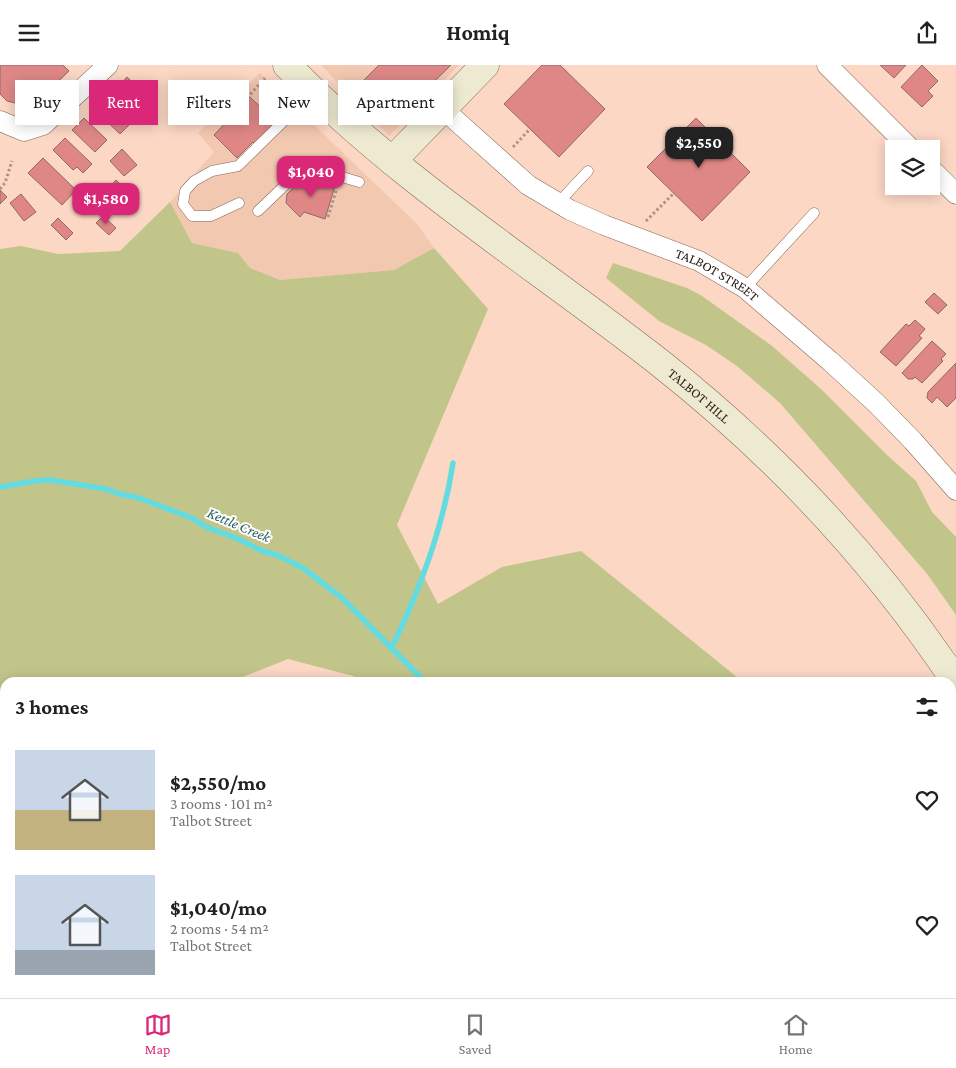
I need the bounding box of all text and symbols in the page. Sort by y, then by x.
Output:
icon: menu [15,19,43,47]
icon: share [913,19,941,47]
text: Homiq [446,20,510,45]
chip: Buy [15,80,79,125]
chip: Rent [89,80,158,125]
chip: Filters [168,80,249,125]
chip: New [259,80,328,125]
chip: Apartment [338,80,453,125]
pin: $2,550 [658,127,740,169]
text: $2,550 [676,134,722,151]
map controls [885,140,940,195]
button: layers [885,140,940,195]
pin: $1,040 [270,155,352,198]
text: $1,040 [288,163,334,180]
pin: $1,580 [65,183,147,225]
text: $1,580 [83,190,129,207]
street label: TALBOT STREET [673,245,763,305]
street label: TALBOT HILL [665,365,734,427]
water label: Kettle Creek [205,505,274,546]
icon: filters [913,693,941,721]
text: 3 homes [15,695,88,719]
icon: home [55,770,115,830]
text: $2,550/mo [170,771,266,795]
icon: heart [913,786,941,814]
text: 3 rooms · 101 m² [170,795,273,812]
text: Talbot Street [170,812,252,829]
icon: home [55,895,115,955]
text: $1,040/mo [170,896,267,920]
icon: heart [913,911,941,939]
text: 2 rooms · 54 m² [170,920,269,937]
text: Talbot Street [170,937,252,954]
tab: Map [144,1011,172,1057]
tab: Saved [459,1011,492,1057]
tab: Home [779,1011,812,1057]

